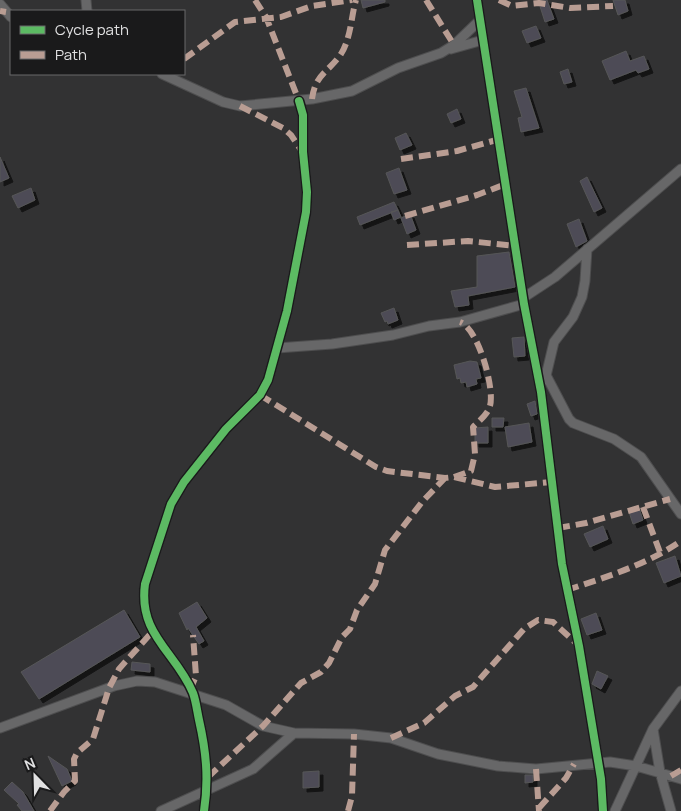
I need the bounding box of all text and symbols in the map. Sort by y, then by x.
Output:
legend [10,10,185,75]
text: Cycle path [55,19,129,40]
text: Path [55,44,87,65]
north arrow [10,751,60,801]
text: N [21,753,38,774]

